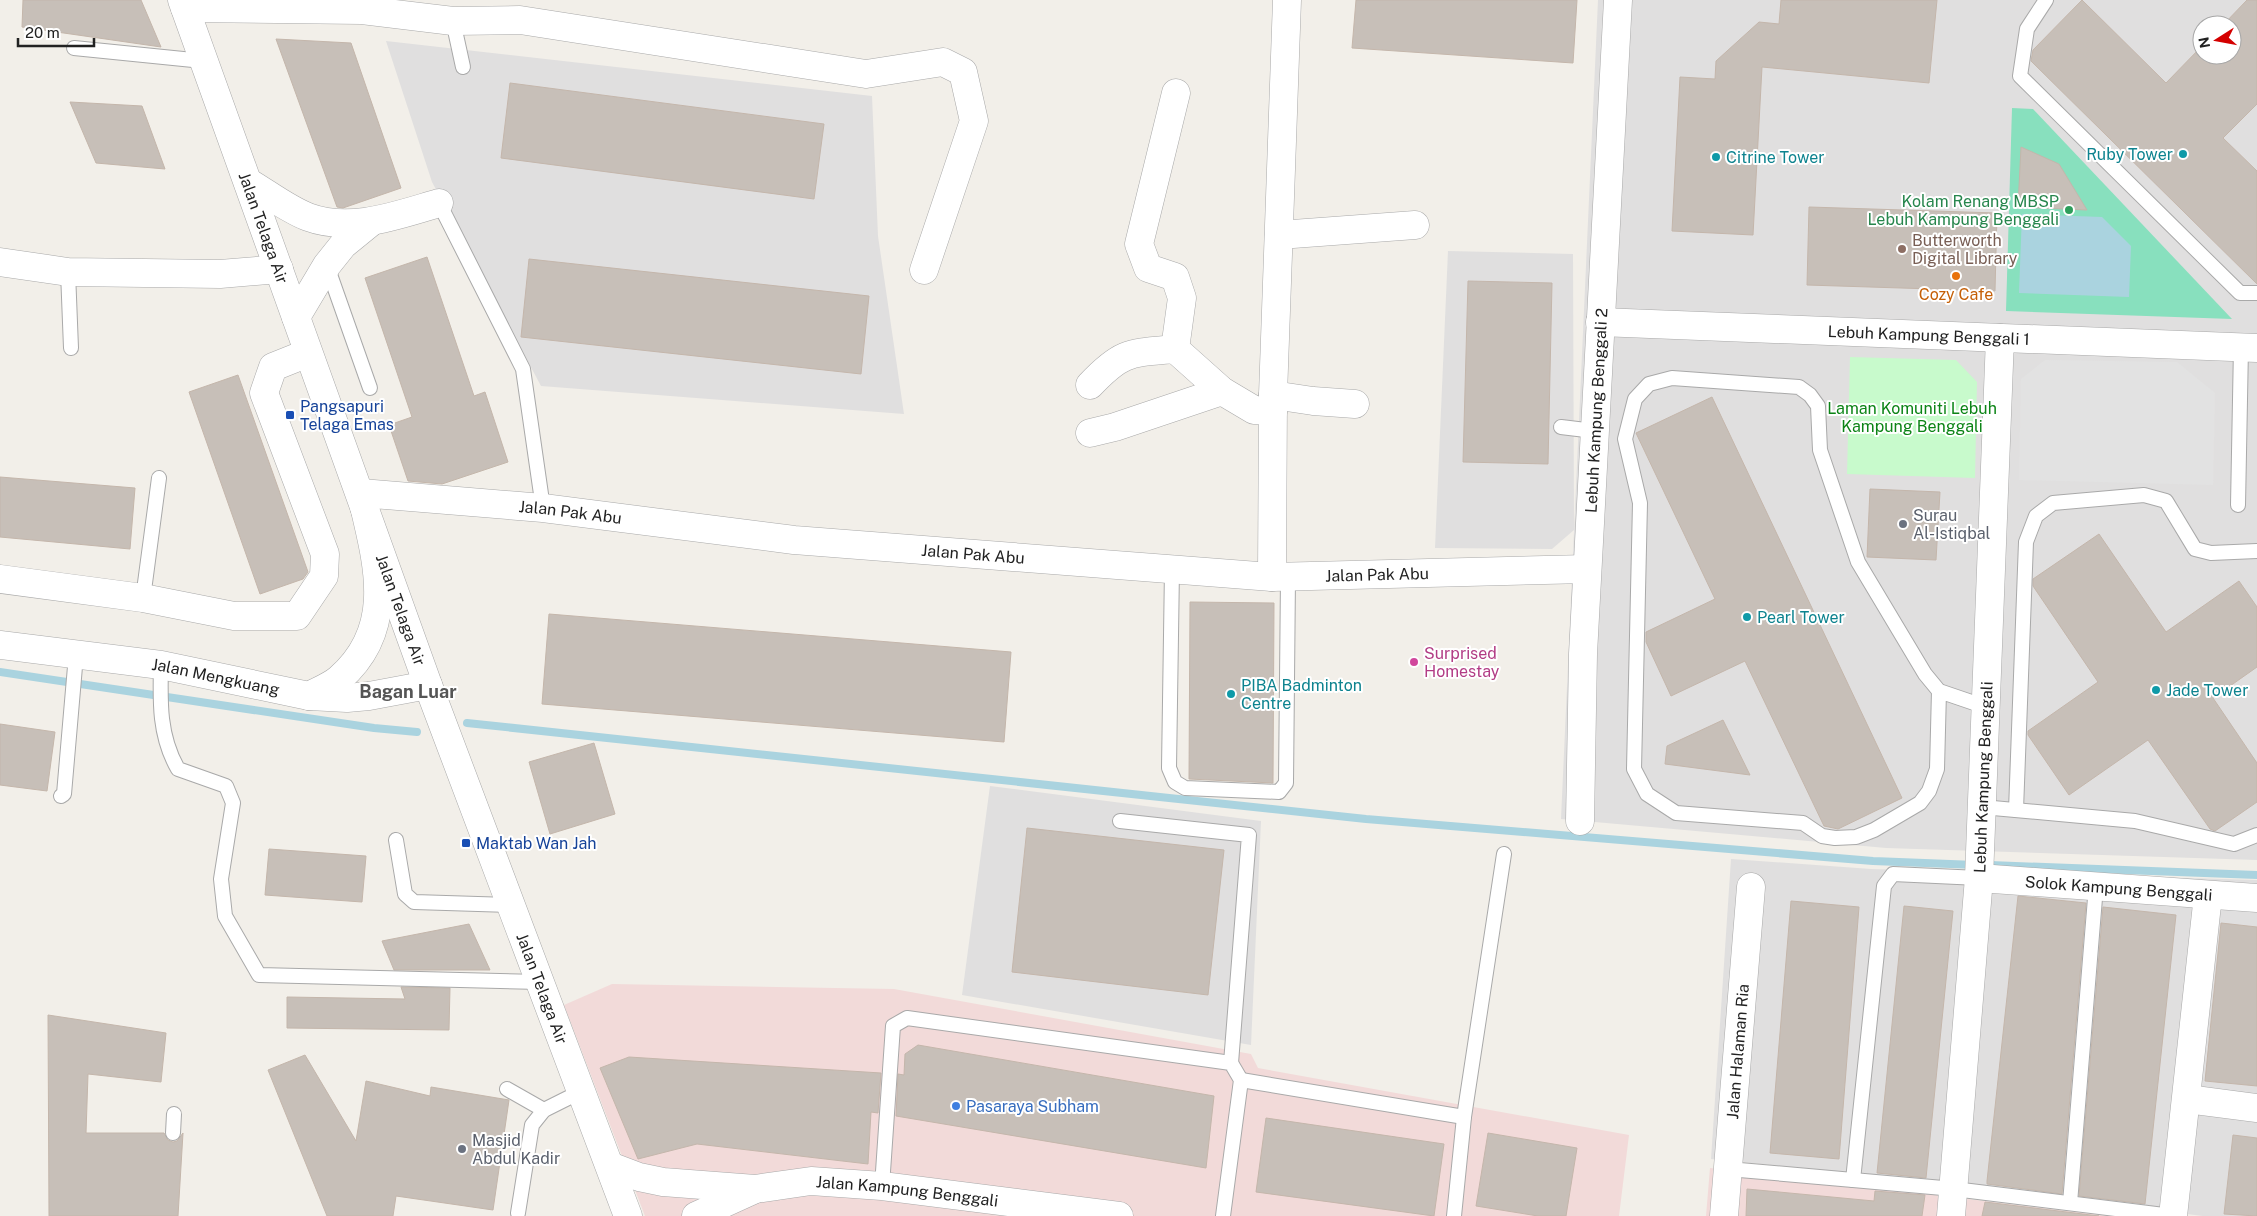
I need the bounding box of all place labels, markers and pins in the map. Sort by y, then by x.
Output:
place label: Ruby Tower [2086,145,2173,164]
place label: Citrine Tower [1726,148,1825,167]
marker: Ruby Tower [2177,148,2189,160]
marker: Citrine Tower [1710,151,1722,163]
place label: Kolam Renang MBSP Lebuh Kampung Benggali [1867,192,2059,229]
marker: Kolam Renang MBSP Lebuh Kampung Benggali [2063,204,2075,216]
place label: Butterworth Digital Library [1912,231,2018,268]
marker: Butterworth Digital Library [1896,243,1908,255]
marker: Cozy Cafe [1950,270,1962,282]
place label: Cozy Cafe [1919,285,1993,304]
place label: Pangsapuri Telaga Emas [300,397,394,434]
marker: Pangsapuri Telaga Emas [284,409,296,421]
place label: Surau Al-Istiqbal [1913,506,1991,543]
marker: Surau Al-Istiqbal [1897,518,1909,530]
place label: Pearl Tower [1757,608,1845,627]
marker: Pearl Tower [1741,611,1753,623]
place label: Surprised Homestay [1424,644,1500,681]
marker: Surprised Homestay [1408,656,1420,668]
place label: PIBA Badminton Centre [1241,676,1362,713]
place label: Jade Tower [2166,681,2248,700]
marker: Jade Tower [2150,684,2162,696]
marker: PIBA Badminton Centre [1225,688,1237,700]
place label: Maktab Wan Jah [476,834,597,853]
marker: Maktab Wan Jah [460,837,472,849]
place label: Pasaraya Subham [966,1097,1099,1116]
marker: Pasaraya Subham [950,1100,962,1112]
place label: Masjid Abdul Kadir [472,1131,560,1168]
marker: Masjid Abdul Kadir [456,1143,468,1155]

